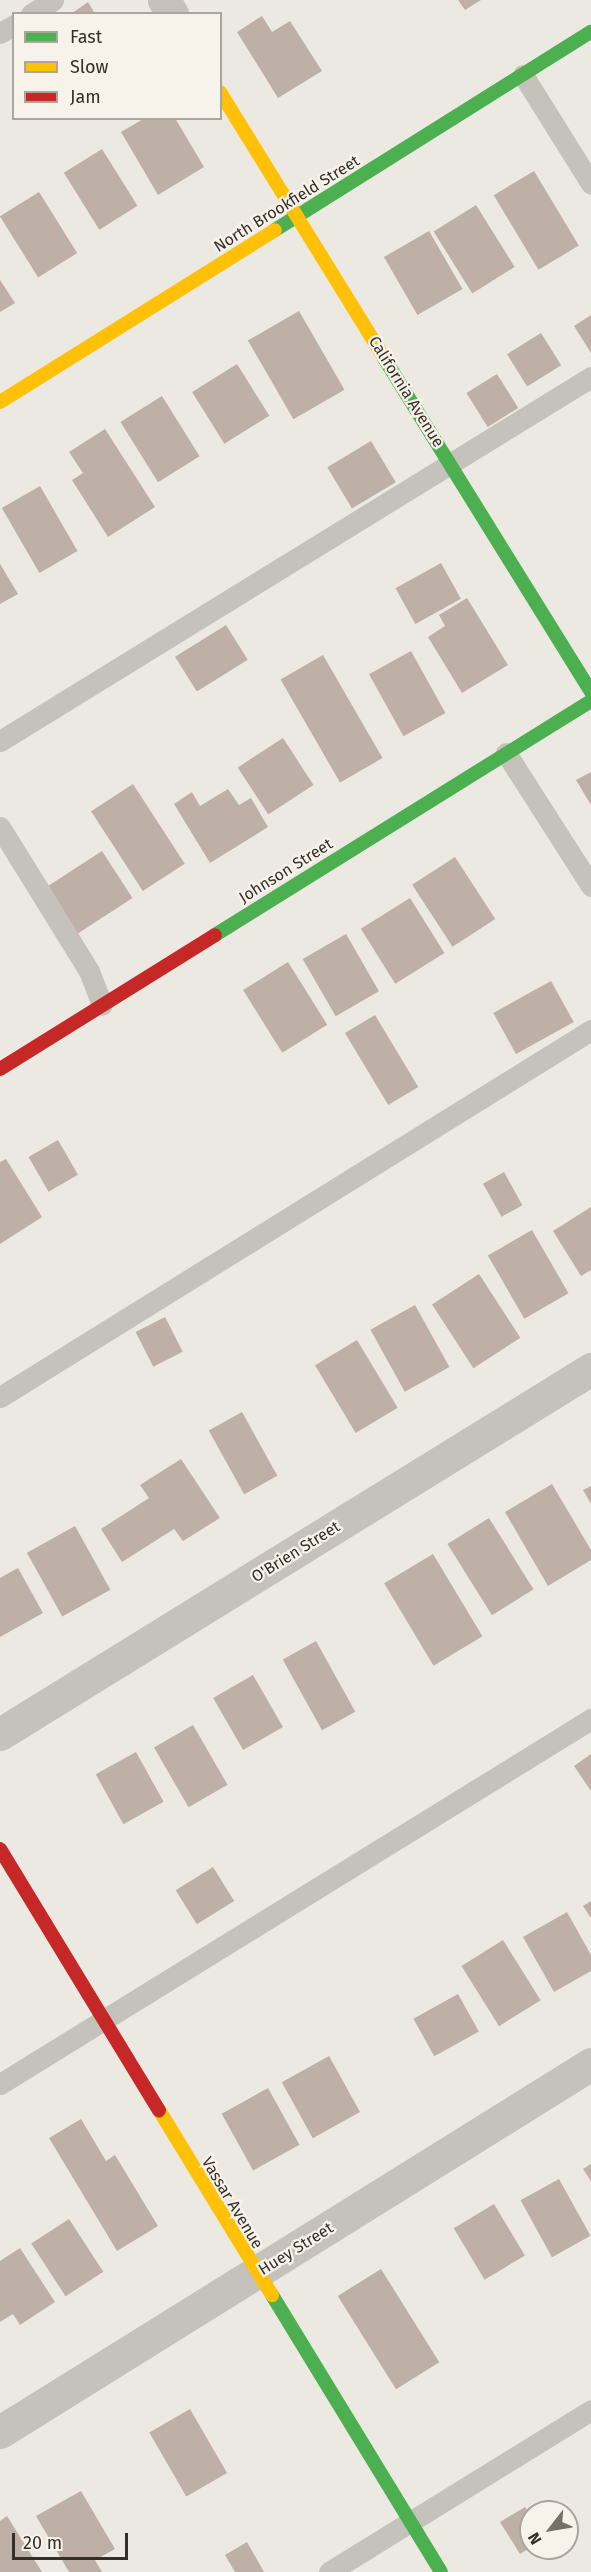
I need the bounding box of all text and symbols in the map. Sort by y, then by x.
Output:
legend [12,12,222,120]
text: Fast [70,26,102,48]
text: Slow [70,56,108,78]
text: Jam [70,86,101,108]
street label: North Brookfield Street [211,151,363,257]
street label: California Avenue [364,333,448,451]
street label: Johnson Street [236,835,336,907]
street label: O'Brien Street [248,1517,344,1587]
street label: Vassar Avenue [197,2154,267,2252]
street label: Huey Street [255,2219,337,2279]
north arrow [519,2500,579,2560]
scale bar [15,2521,130,2559]
text: N [524,2529,546,2548]
text: 20 m [23,2532,62,2554]

